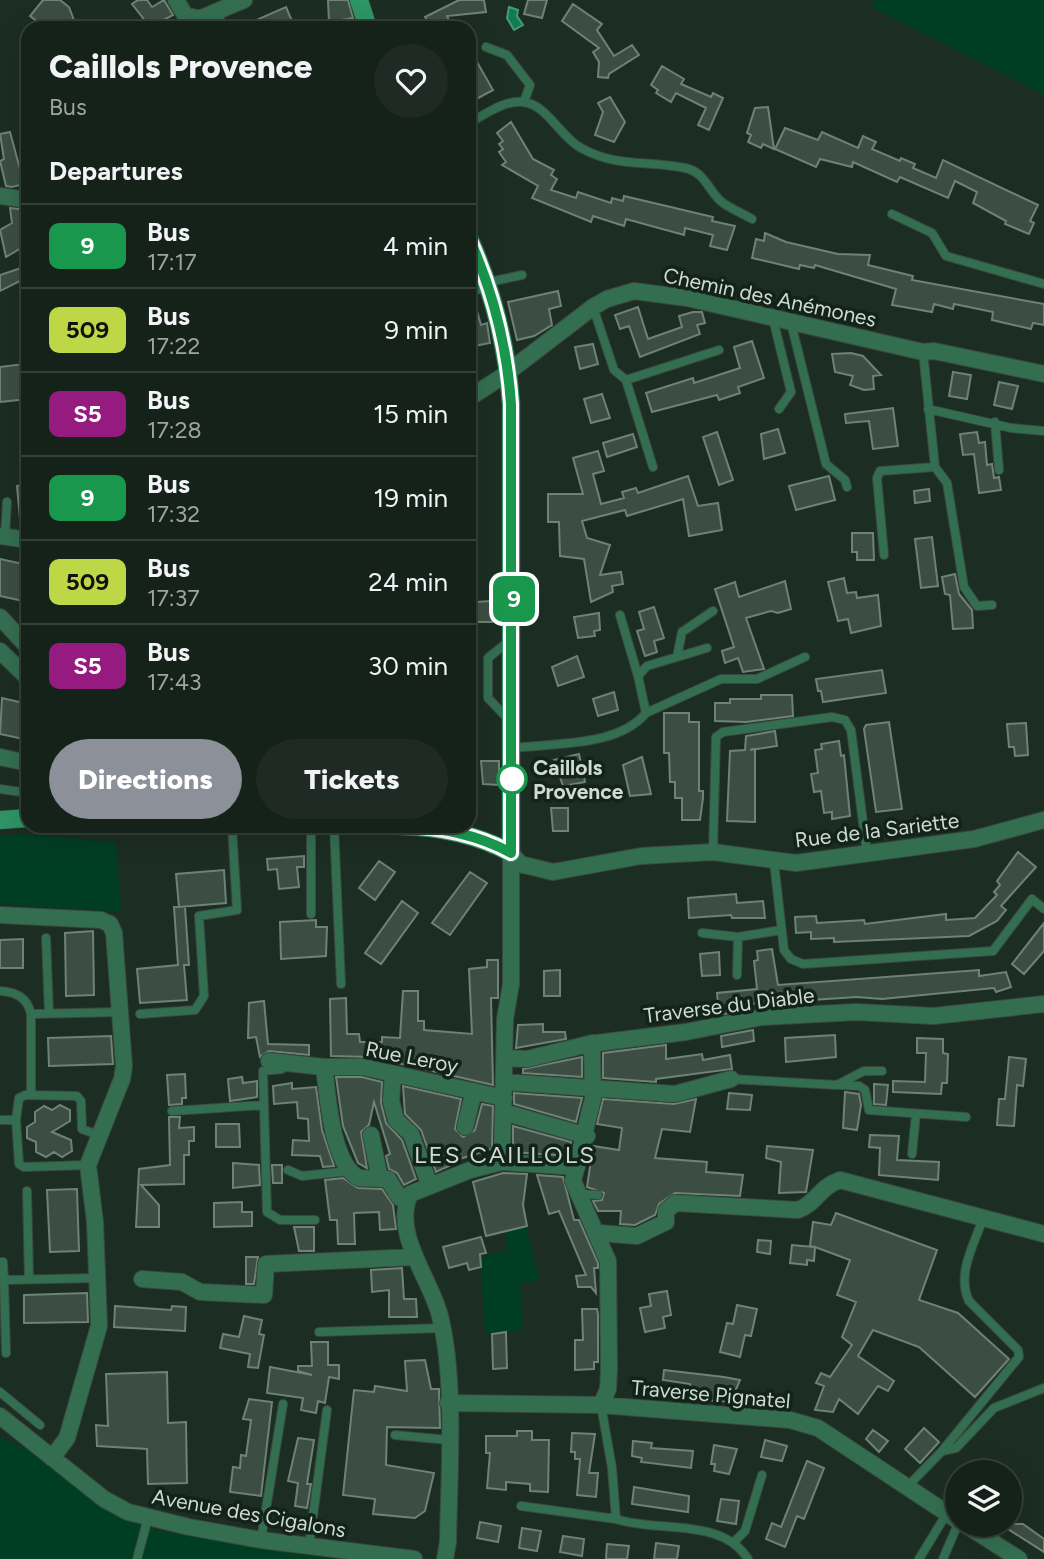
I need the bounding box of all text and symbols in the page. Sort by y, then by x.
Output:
button: heart [374,44,448,118]
text: Caillols Provence [49,47,312,86]
text: Bus [49,93,87,121]
text: Departures [49,155,183,187]
text: Bus [147,216,190,248]
text: 4 min [383,230,448,262]
text: 9 [81,231,94,260]
text: 17:17 [147,248,197,276]
street label: Chemin des Anémones [661,262,879,332]
text: Bus [147,300,190,332]
text: 9 min [384,314,448,346]
text: 509 [66,315,109,344]
text: 17:22 [147,332,200,360]
text: Bus [147,384,190,416]
text: 15 min [373,398,448,430]
text: S5 [73,399,102,428]
text: 17:28 [147,416,202,444]
text: Bus [147,468,190,500]
text: 19 min [373,482,448,514]
text: 9 [81,483,94,512]
text: 17:32 [147,500,200,528]
text: Bus [147,552,190,584]
text: 24 min [368,566,448,598]
text: 509 [66,567,109,596]
line badge: 9 [491,576,537,622]
text: 17:37 [147,584,200,612]
text: 9 [507,584,521,613]
text: Bus [147,636,190,668]
text: 30 min [368,650,448,682]
text: S5 [73,651,102,680]
text: 17:43 [147,668,201,696]
button: Directions [49,739,242,819]
button: Tickets [256,739,448,819]
place label: Caillols Provence [533,755,624,804]
marker: Caillols Provence [497,764,527,794]
street label: Rue de la Sariette [793,808,961,852]
street label: Traverse du Diable [642,982,816,1028]
street label: Rue Leroy [364,1036,460,1078]
district label: LES CAILLOLS [414,1140,596,1169]
street label: Traverse Pignatel [630,1375,792,1413]
map controls [945,1460,1022,1537]
button: layers [945,1460,1022,1537]
street label: Avenue des Cigalons [150,1484,348,1542]

